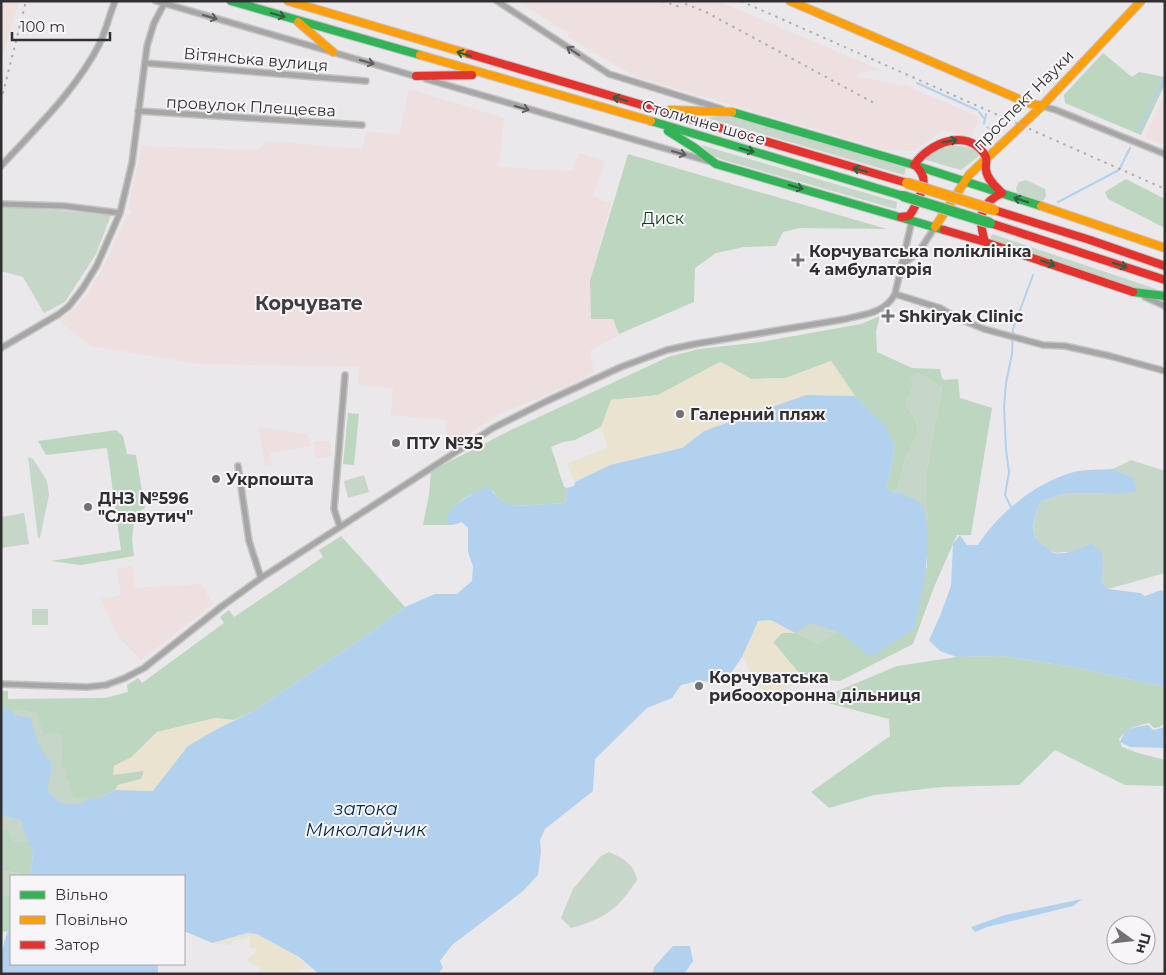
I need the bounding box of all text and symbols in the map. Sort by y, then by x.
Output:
scale bar [12,10,110,42]
one-way arrow [270,10,286,20]
one-way arrow [202,13,218,23]
text: 100 m [20,17,65,36]
street label: Вітянська вулиця [183,44,329,75]
one-way arrow [566,46,580,56]
street label: проспект Науки [969,46,1078,155]
one-way arrow [457,48,473,58]
one-way arrow [358,58,374,67]
street label: провулок Плещеєва [166,93,336,120]
one-way arrow [613,94,629,104]
street label: Столичне шосе [640,96,768,149]
one-way arrow [514,103,530,113]
one-way arrow [942,136,958,146]
one-way arrow [738,146,754,156]
one-way arrow [670,148,686,158]
one-way arrow [853,164,869,174]
one-way arrow [788,182,804,192]
one-way arrow [1014,194,1030,204]
park label: Диск [642,209,685,228]
place label: Корчуватська поліклініка 4 амбулаторія [809,242,1032,279]
marker: Корчуватська поліклініка 4 амбулаторія [791,253,805,267]
one-way arrow [1040,259,1056,269]
one-way arrow [1111,260,1127,270]
district label: Корчувате [255,292,363,315]
place label: Shkiryak Clinic [899,307,1024,326]
marker: Shkiryak Clinic [881,309,895,323]
place label: Галерний пляж [690,405,826,424]
marker: Галерний пляж [674,408,686,420]
place label: ПТУ №35 [406,434,484,453]
marker: ПТУ №35 [390,437,402,449]
place label: Укрпошта [226,470,314,489]
marker: Укрпошта [210,473,222,485]
place label: ДНЗ №596 "Славутич" [98,489,193,526]
marker: ДНЗ №596 "Славутич" [82,501,94,513]
place label: Корчуватська рибоохоронна дільниця [709,668,921,705]
marker: Корчуватська рибоохоронна дільниця [693,680,705,692]
water label: затока Миколайчик [305,798,427,841]
legend [10,875,185,965]
text: Вільно [55,885,108,904]
text: Повільно [55,910,128,929]
north arrow [1106,915,1156,965]
text: Пн [1132,931,1155,956]
text: Затор [55,935,100,954]

